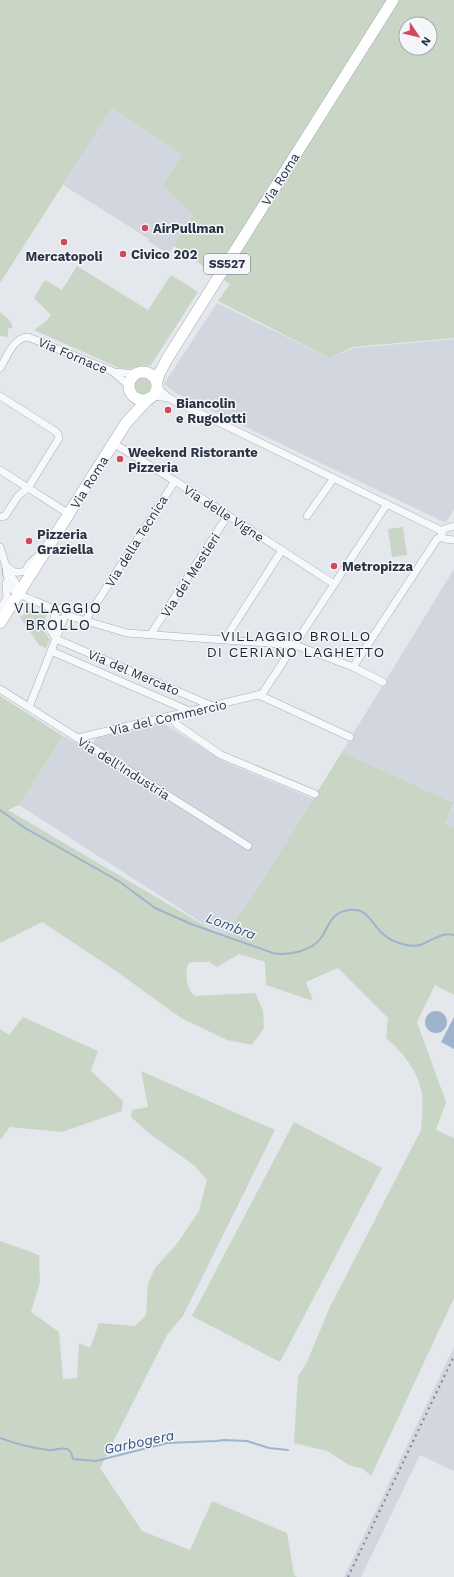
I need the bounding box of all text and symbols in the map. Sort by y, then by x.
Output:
north arrow [398,16,438,56]
text: N [418,34,433,49]
street label: Via Roma [258,150,303,208]
place label: AirPullman [153,221,224,236]
marker: AirPullman [140,223,150,233]
marker: Mercatopoli [59,237,69,247]
place label: Civico 202 [131,247,198,262]
place label: Mercatopoli [26,249,103,264]
marker: Civico 202 [118,249,128,259]
road number: SS527 [204,254,250,274]
street label: Via Fornace [36,334,110,377]
place label: Biancolin e Rugolotti [176,396,246,426]
marker: Biancolin e Rugolotti [163,405,173,415]
place label: Weekend Ristorante Pizzeria [128,445,258,475]
street label: Via Roma [67,453,112,511]
marker: Weekend Ristorante Pizzeria [115,454,125,464]
street label: Via delle Vigne [181,482,267,545]
street label: Via della Tecnica [102,492,171,590]
place label: Pizzeria Graziella [37,527,94,557]
street label: Via dei Mestieri [158,530,223,620]
marker: Pizzeria Graziella [24,536,34,546]
place label: Metropizza [342,559,414,574]
marker: Metropizza [329,561,339,571]
district label: VILLAGGIO BROLLO [14,599,102,634]
district label: VILLAGGIO BROLLO DI CERIANO LAGHETTO [207,628,385,660]
street label: Via del Mercato [86,646,182,699]
street label: Via del Commercio [108,697,228,738]
street label: Via dell'Industria [75,734,173,803]
water label: Lombra [204,909,258,943]
water label: Garbogera [102,1427,176,1457]

